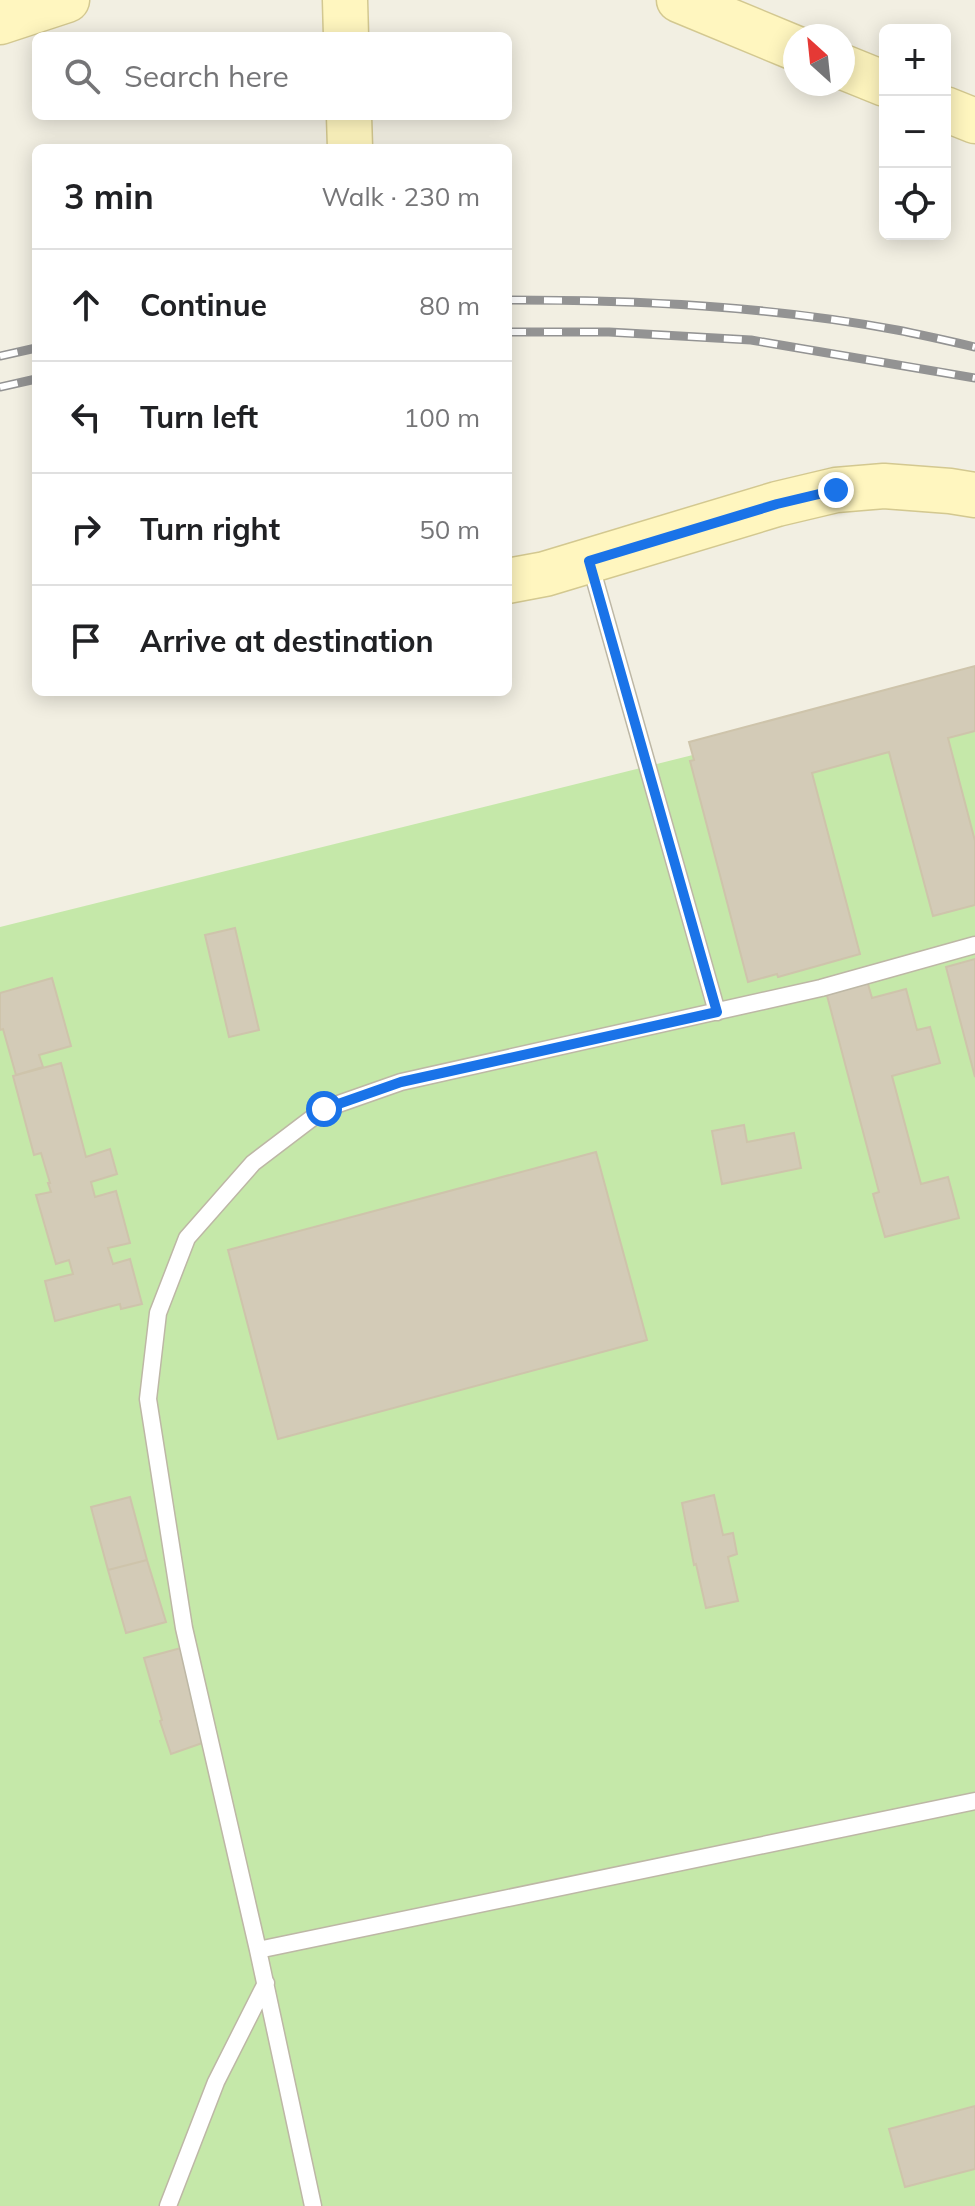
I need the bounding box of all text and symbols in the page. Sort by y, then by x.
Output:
north arrow [783,24,855,96]
map controls [879,24,951,240]
button: + [879,24,951,96]
search box [32,32,512,120]
icon: search [60,54,104,98]
text: Search here [124,57,289,95]
button: − [879,96,951,168]
button: locate [879,168,951,240]
text: 3 min [64,175,154,218]
text: Walk · 230 m [321,180,480,213]
icon: ahead [64,283,108,327]
text: Continue [140,286,267,324]
text: 80 m [419,289,480,322]
icon: left [64,395,108,439]
text: Turn left [140,398,258,436]
text: 100 m [404,401,480,434]
route end [818,472,854,508]
icon: right [64,507,108,551]
text: Turn right [140,510,280,548]
text: 50 m [419,513,480,546]
icon: arrive [64,619,108,663]
text: Arrive at destination [140,622,434,660]
route start [306,1091,342,1127]

